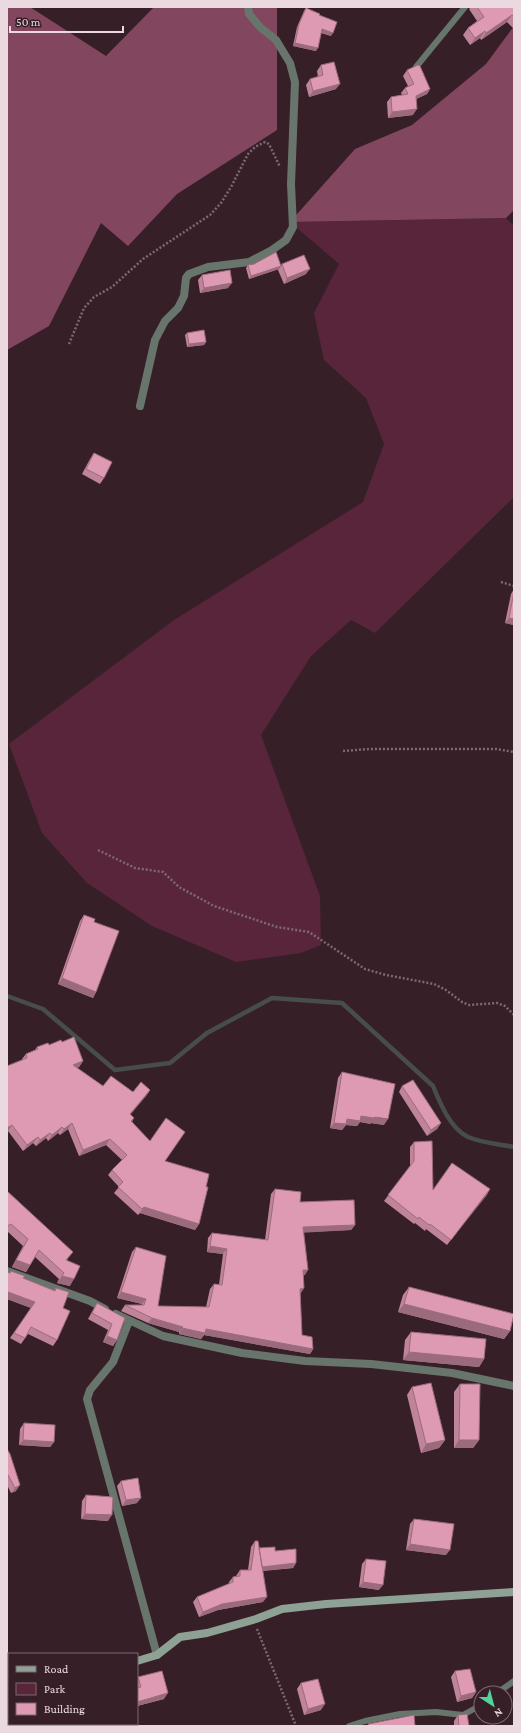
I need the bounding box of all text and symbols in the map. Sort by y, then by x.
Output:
scale bar [10,8,123,34]
text: 50 m [16,15,41,29]
legend [8,1653,138,1725]
text: Road [44,1662,69,1676]
text: Park [44,1682,66,1696]
north arrow [473,1685,513,1725]
text: Building [44,1702,85,1716]
text: N [492,1706,505,1720]

